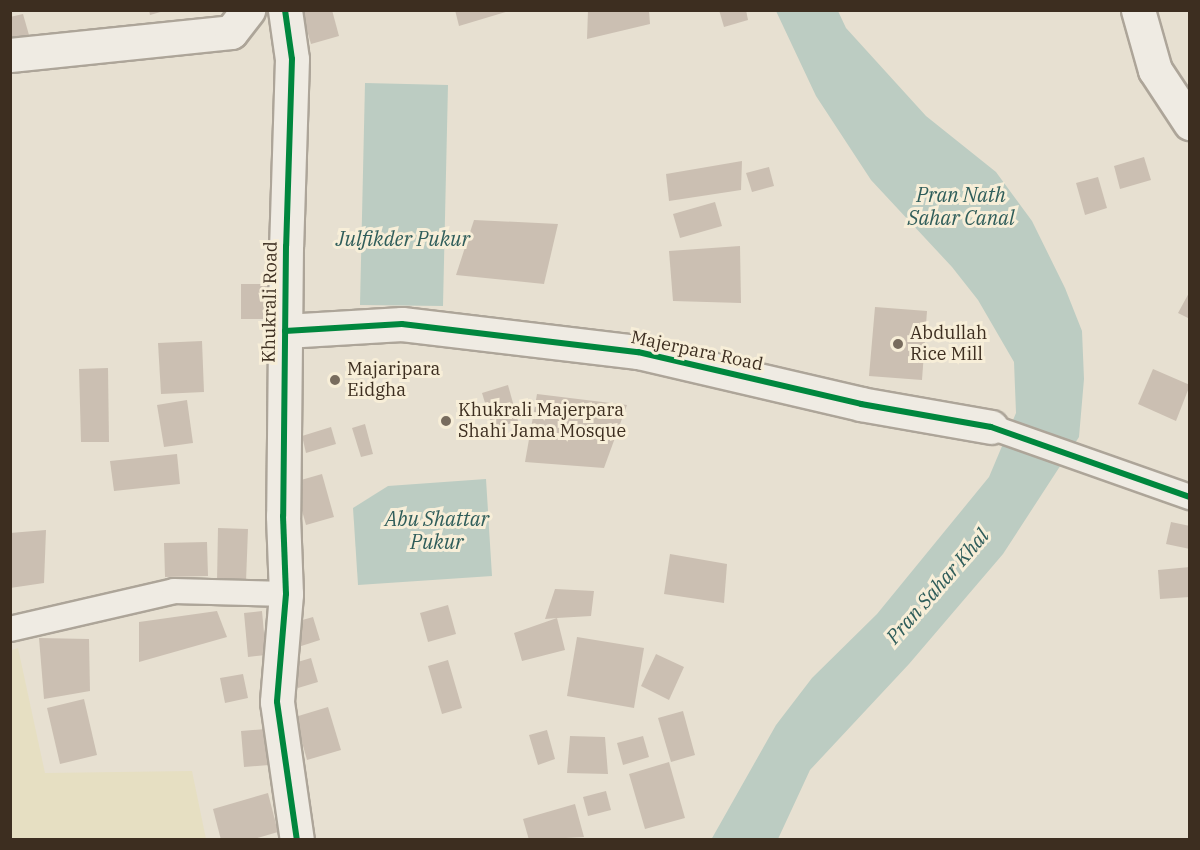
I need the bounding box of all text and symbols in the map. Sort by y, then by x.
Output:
water label: Pran Nath Sahar Canal [907,182,1015,229]
water label: Julfikder Pukur [336,226,470,250]
street label: Khukrali Road [258,241,282,363]
place label: Abdullah Rice Mill [910,323,987,366]
street label: Majerpara Road [629,326,765,376]
marker: Abdullah Rice Mill [891,337,905,351]
place label: Majaripara Eidgha [347,359,440,401]
marker: Majaripara Eidgha [328,373,342,387]
place label: Khukrali Majerpara Shahi Jama Mosque [458,400,626,442]
marker: Khukrali Majerpara Shahi Jama Mosque [439,414,453,428]
water label: Abu Shattar Pukur [385,507,489,554]
water label: Pran Sahar Khal [881,524,993,648]

